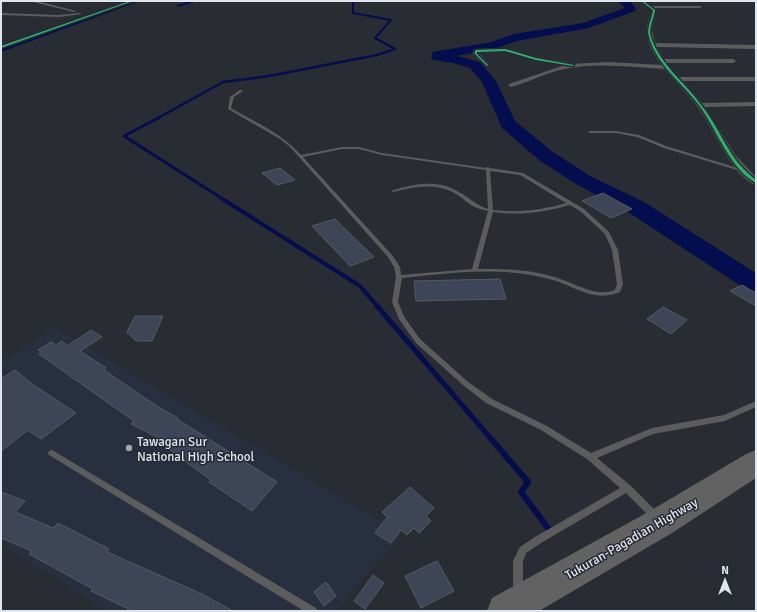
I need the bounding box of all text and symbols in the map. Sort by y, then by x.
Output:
place label: Tawagan Sur National High School [137,434,255,465]
marker: Tawagan Sur National High School [124,443,134,453]
street label: Tukuran-Pagadian Highway [562,494,701,583]
north arrow [705,560,745,600]
text: N [721,564,729,577]

